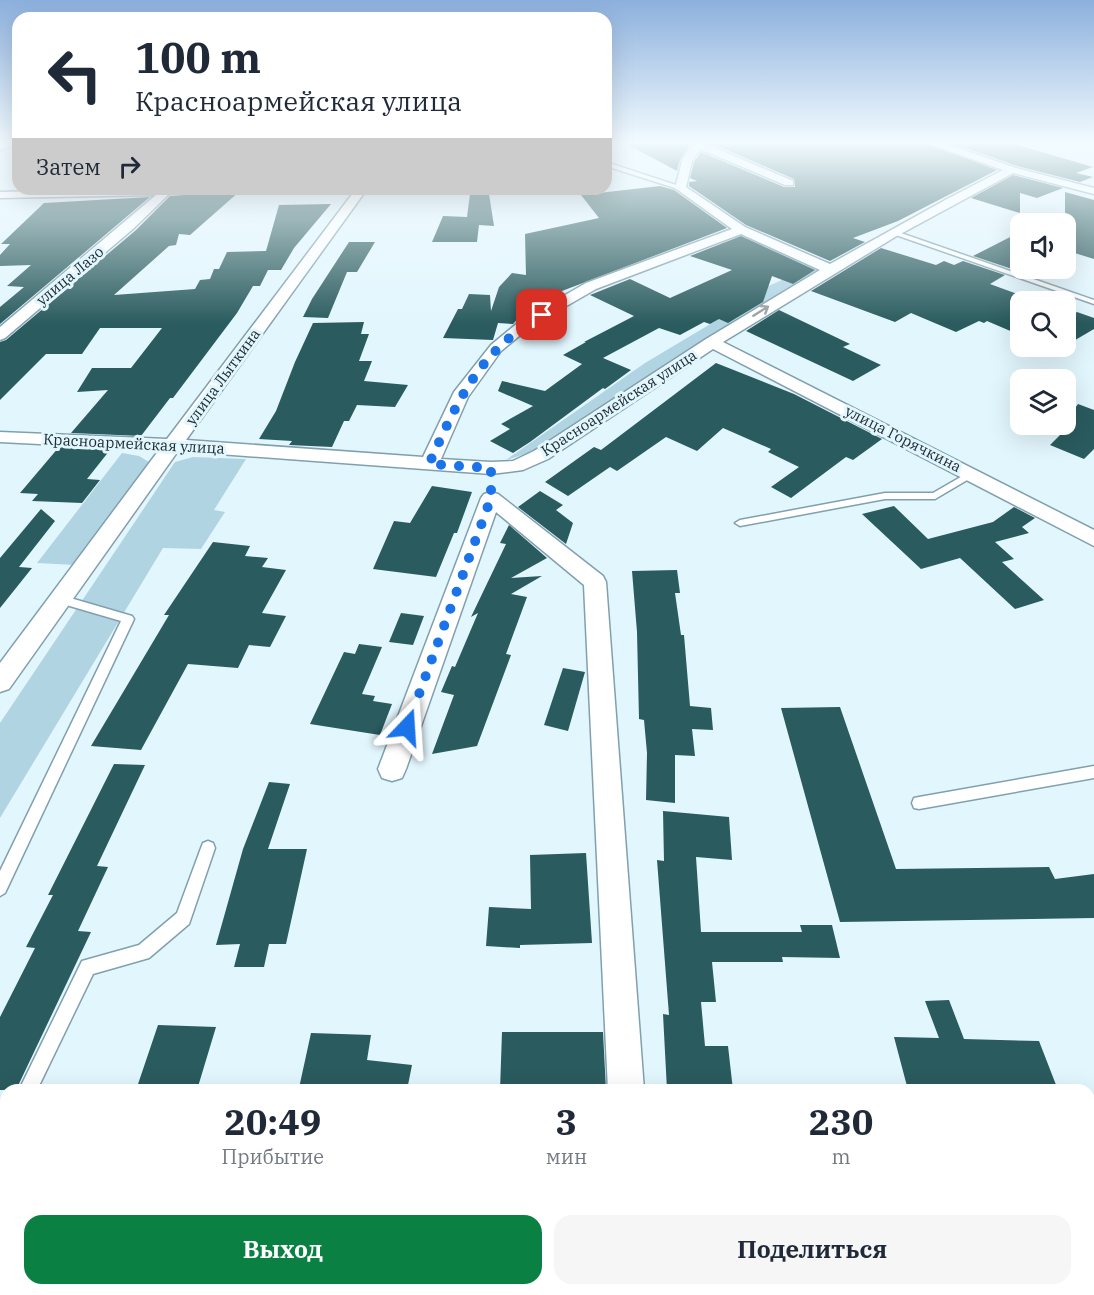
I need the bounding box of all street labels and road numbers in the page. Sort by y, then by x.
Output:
street label: улица Лазо [32,242,107,309]
street label: улица Лыткина [181,325,264,429]
street label: Красноармейская улица [537,345,700,460]
street label: улица Горячкина [842,401,965,476]
street label: Красноармейская улица [43,429,225,458]

